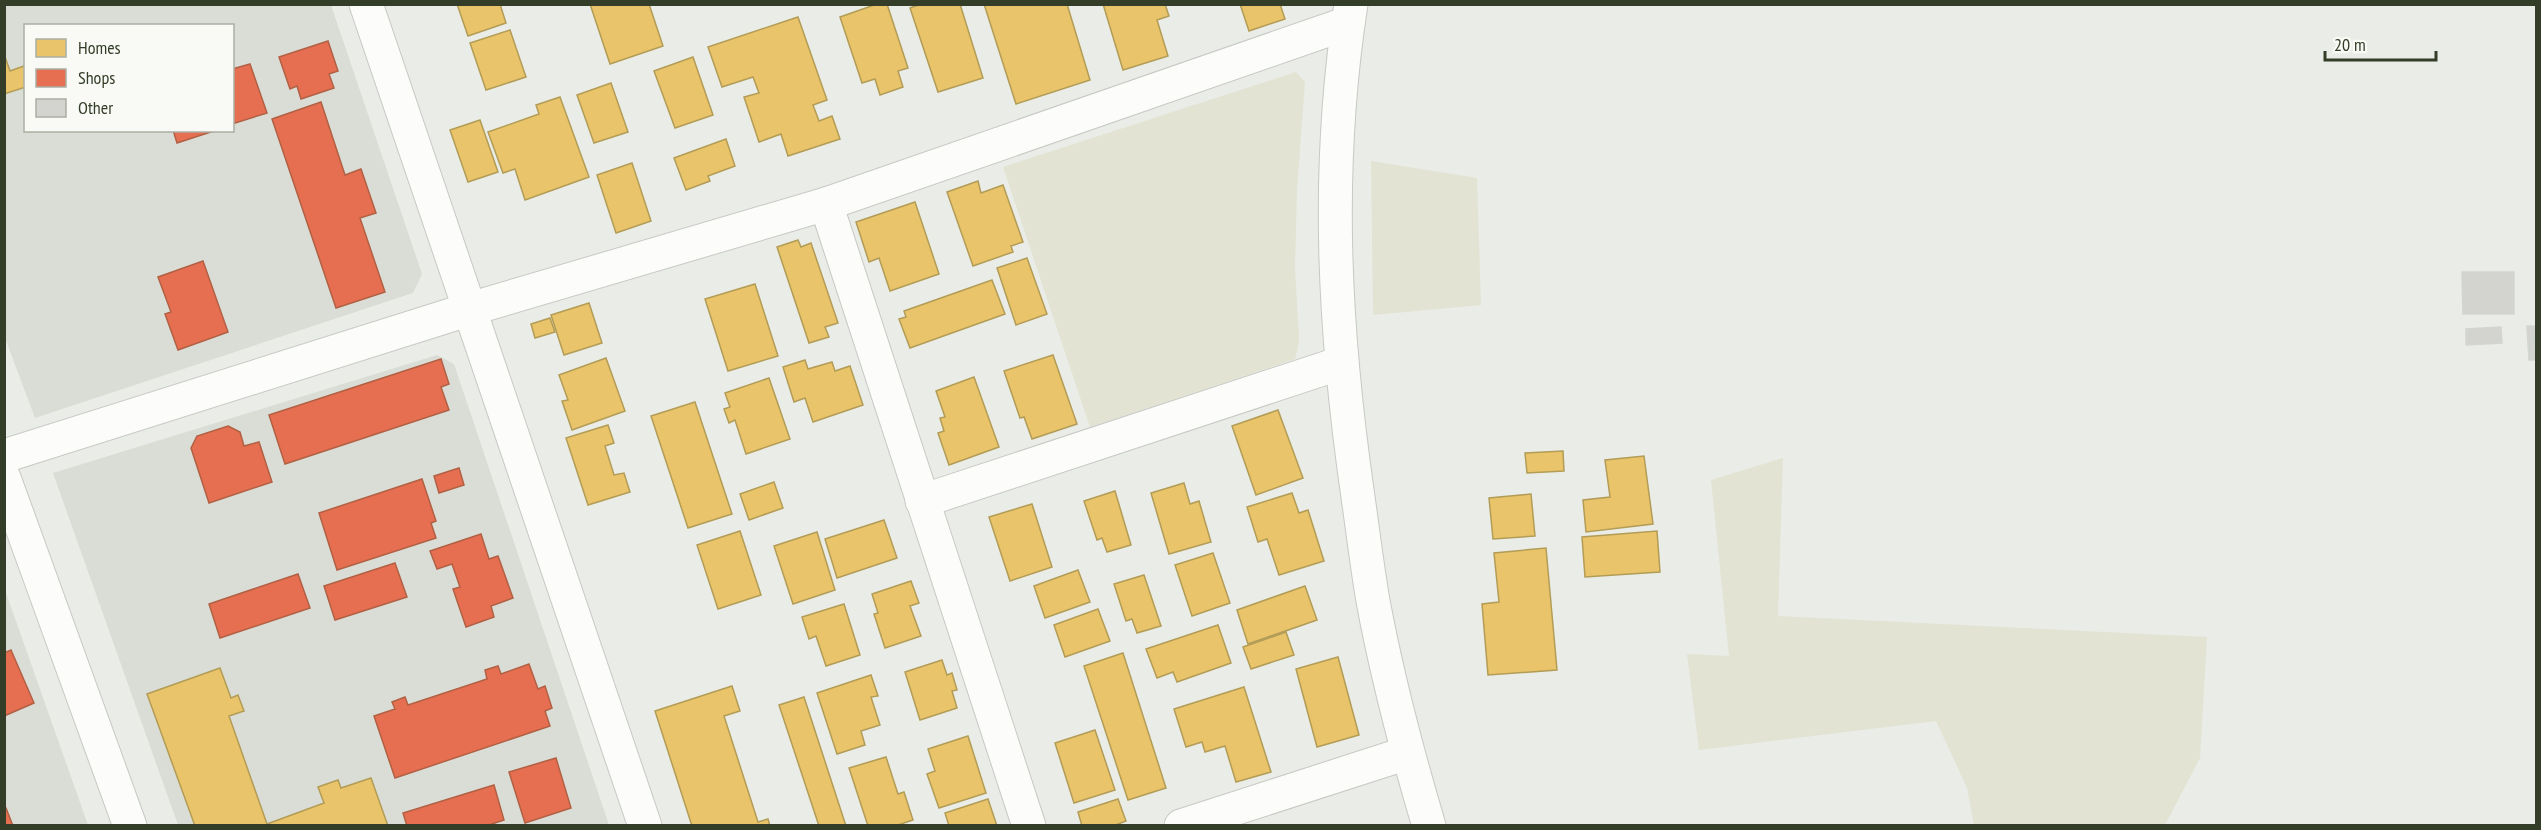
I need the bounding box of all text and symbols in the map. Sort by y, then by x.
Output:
legend [24,24,234,132]
scale bar [2325,24,2436,62]
text: 20 m [2334,33,2366,56]
text: Homes [78,36,121,59]
text: Shops [78,66,115,89]
text: Other [78,96,113,119]

